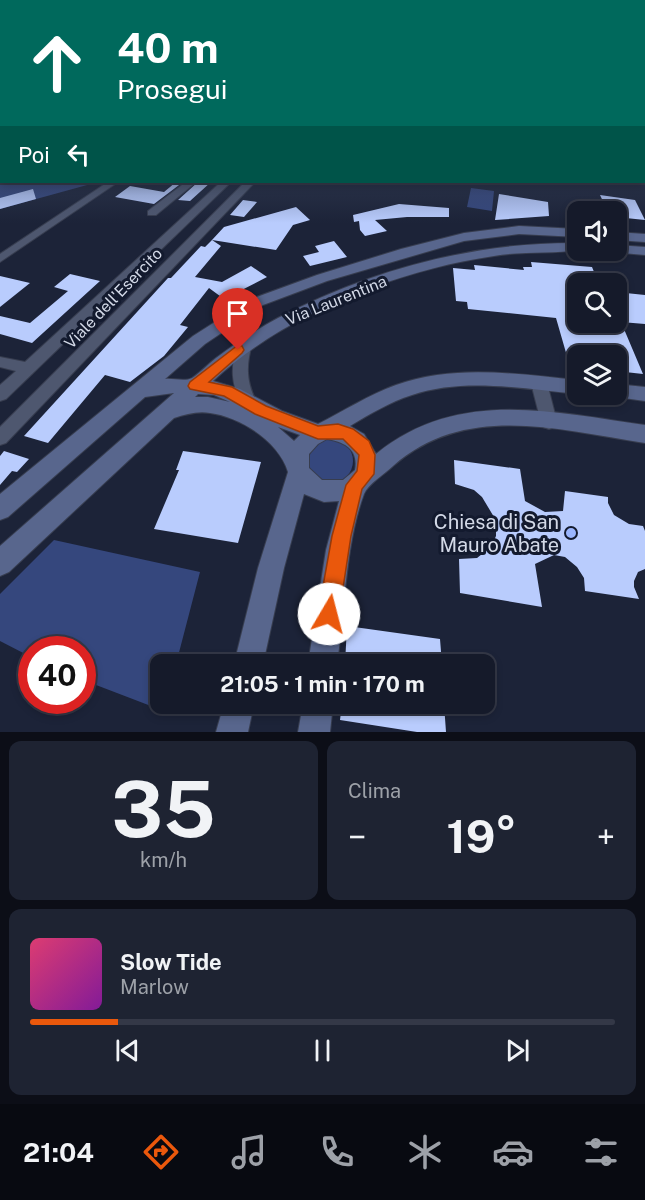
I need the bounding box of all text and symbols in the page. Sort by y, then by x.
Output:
text: 40 m [117,23,219,72]
icon: ahead [18,24,96,102]
text: Prosegui [117,73,228,105]
icon: left [62,138,95,171]
text: Poi [18,142,50,168]
map controls [567,201,627,405]
button: sound [567,201,627,261]
street label: Viale dell'Esercito [60,244,166,353]
street label: Via Laurentina [283,272,389,329]
button: search [567,273,627,333]
pin [212,288,263,350]
icon: arrive [221,297,254,330]
button: layers [567,345,627,405]
place label: Chiesa di San Mauro Abate [434,510,559,557]
marker: Chiesa di San Mauro Abate [564,526,578,540]
position arrow [297,582,361,646]
speed limit sign: 40 [18,636,96,714]
text: 21:05 · 1 min · 170 m [220,671,425,697]
text: 35 [111,763,216,855]
text: Clima [348,779,401,803]
text: 19° [446,810,517,863]
text: − [348,818,366,856]
text: + [597,818,615,856]
text: km/h [140,848,187,872]
text: Slow Tide [120,949,222,975]
text: Marlow [120,975,189,999]
icon: previous [111,1034,144,1067]
icon: pause [306,1034,339,1067]
icon: next [501,1034,534,1067]
icon: directions [140,1131,182,1173]
icon: music [228,1131,270,1173]
icon: phone [316,1131,358,1173]
icon: climate [404,1131,446,1173]
icon: car [492,1131,534,1173]
icon: filters [580,1131,622,1173]
text: 21:04 [23,1136,94,1168]

